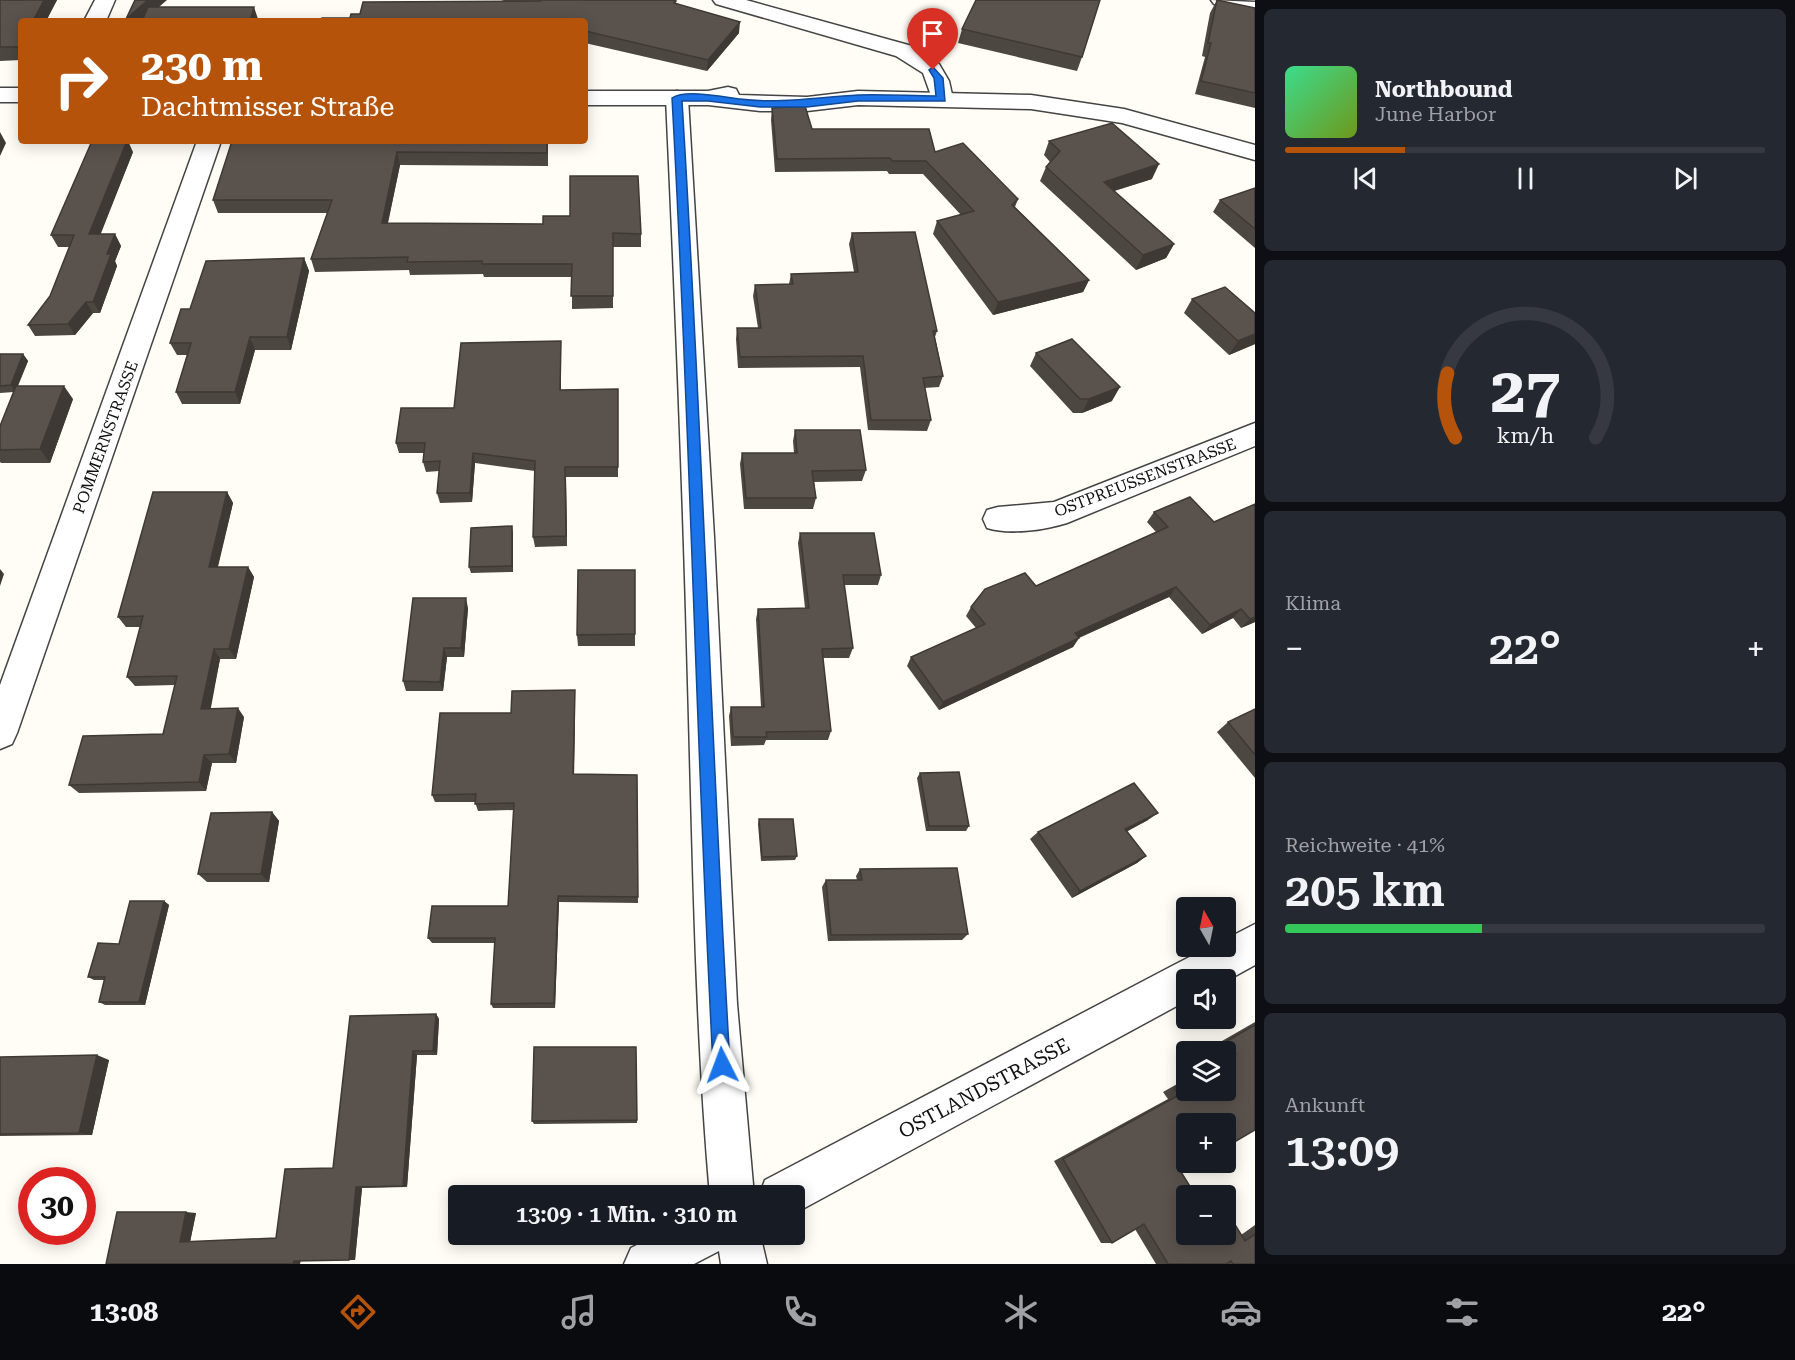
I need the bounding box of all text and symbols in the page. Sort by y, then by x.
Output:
pin [907,8,958,70]
icon: arrive [916,17,949,50]
text: 230 m [141,41,263,90]
icon: right [42,42,120,120]
text: Northbound [1375,77,1513,102]
text: Dachtmisser Straße [141,91,394,123]
text: June Harbor [1375,102,1496,126]
icon: previous [1349,162,1382,195]
icon: pause [1509,162,1542,195]
icon: next [1669,162,1702,195]
text: 27 [1490,354,1560,427]
street label: POMMERNSTRASSE [69,358,142,516]
text: km/h [1496,423,1554,448]
street label: OSTPREUSSENSTRASSE [1052,434,1239,521]
text: Klima [1285,591,1341,615]
text: 22° [1489,622,1561,675]
text: − [1285,629,1303,668]
text: + [1747,629,1765,668]
text: Reichweite · 41% [1285,833,1445,857]
text: 205 km [1285,864,1445,917]
north arrow [1176,897,1236,957]
map controls [1176,897,1236,1245]
button: sound [1176,969,1236,1029]
position arrow [690,1033,754,1097]
street label: OSTLANDSTRASSE [894,1033,1074,1143]
button: layers [1176,1041,1236,1101]
text: Ankunft [1285,1093,1365,1117]
button: + [1176,1113,1236,1173]
text: 13:09 [1285,1124,1399,1177]
speed limit sign: 30 [18,1167,96,1245]
button: − [1176,1185,1236,1245]
text: 13:09 · 1 Min. · 310 m [516,1202,737,1227]
icon: directions [337,1291,379,1333]
icon: music [558,1291,600,1333]
icon: phone [779,1291,821,1333]
icon: climate [1000,1291,1042,1333]
icon: car [1220,1291,1262,1333]
icon: filters [1441,1291,1483,1333]
text: 13:08 [89,1296,158,1328]
text: 22° [1662,1296,1706,1328]

